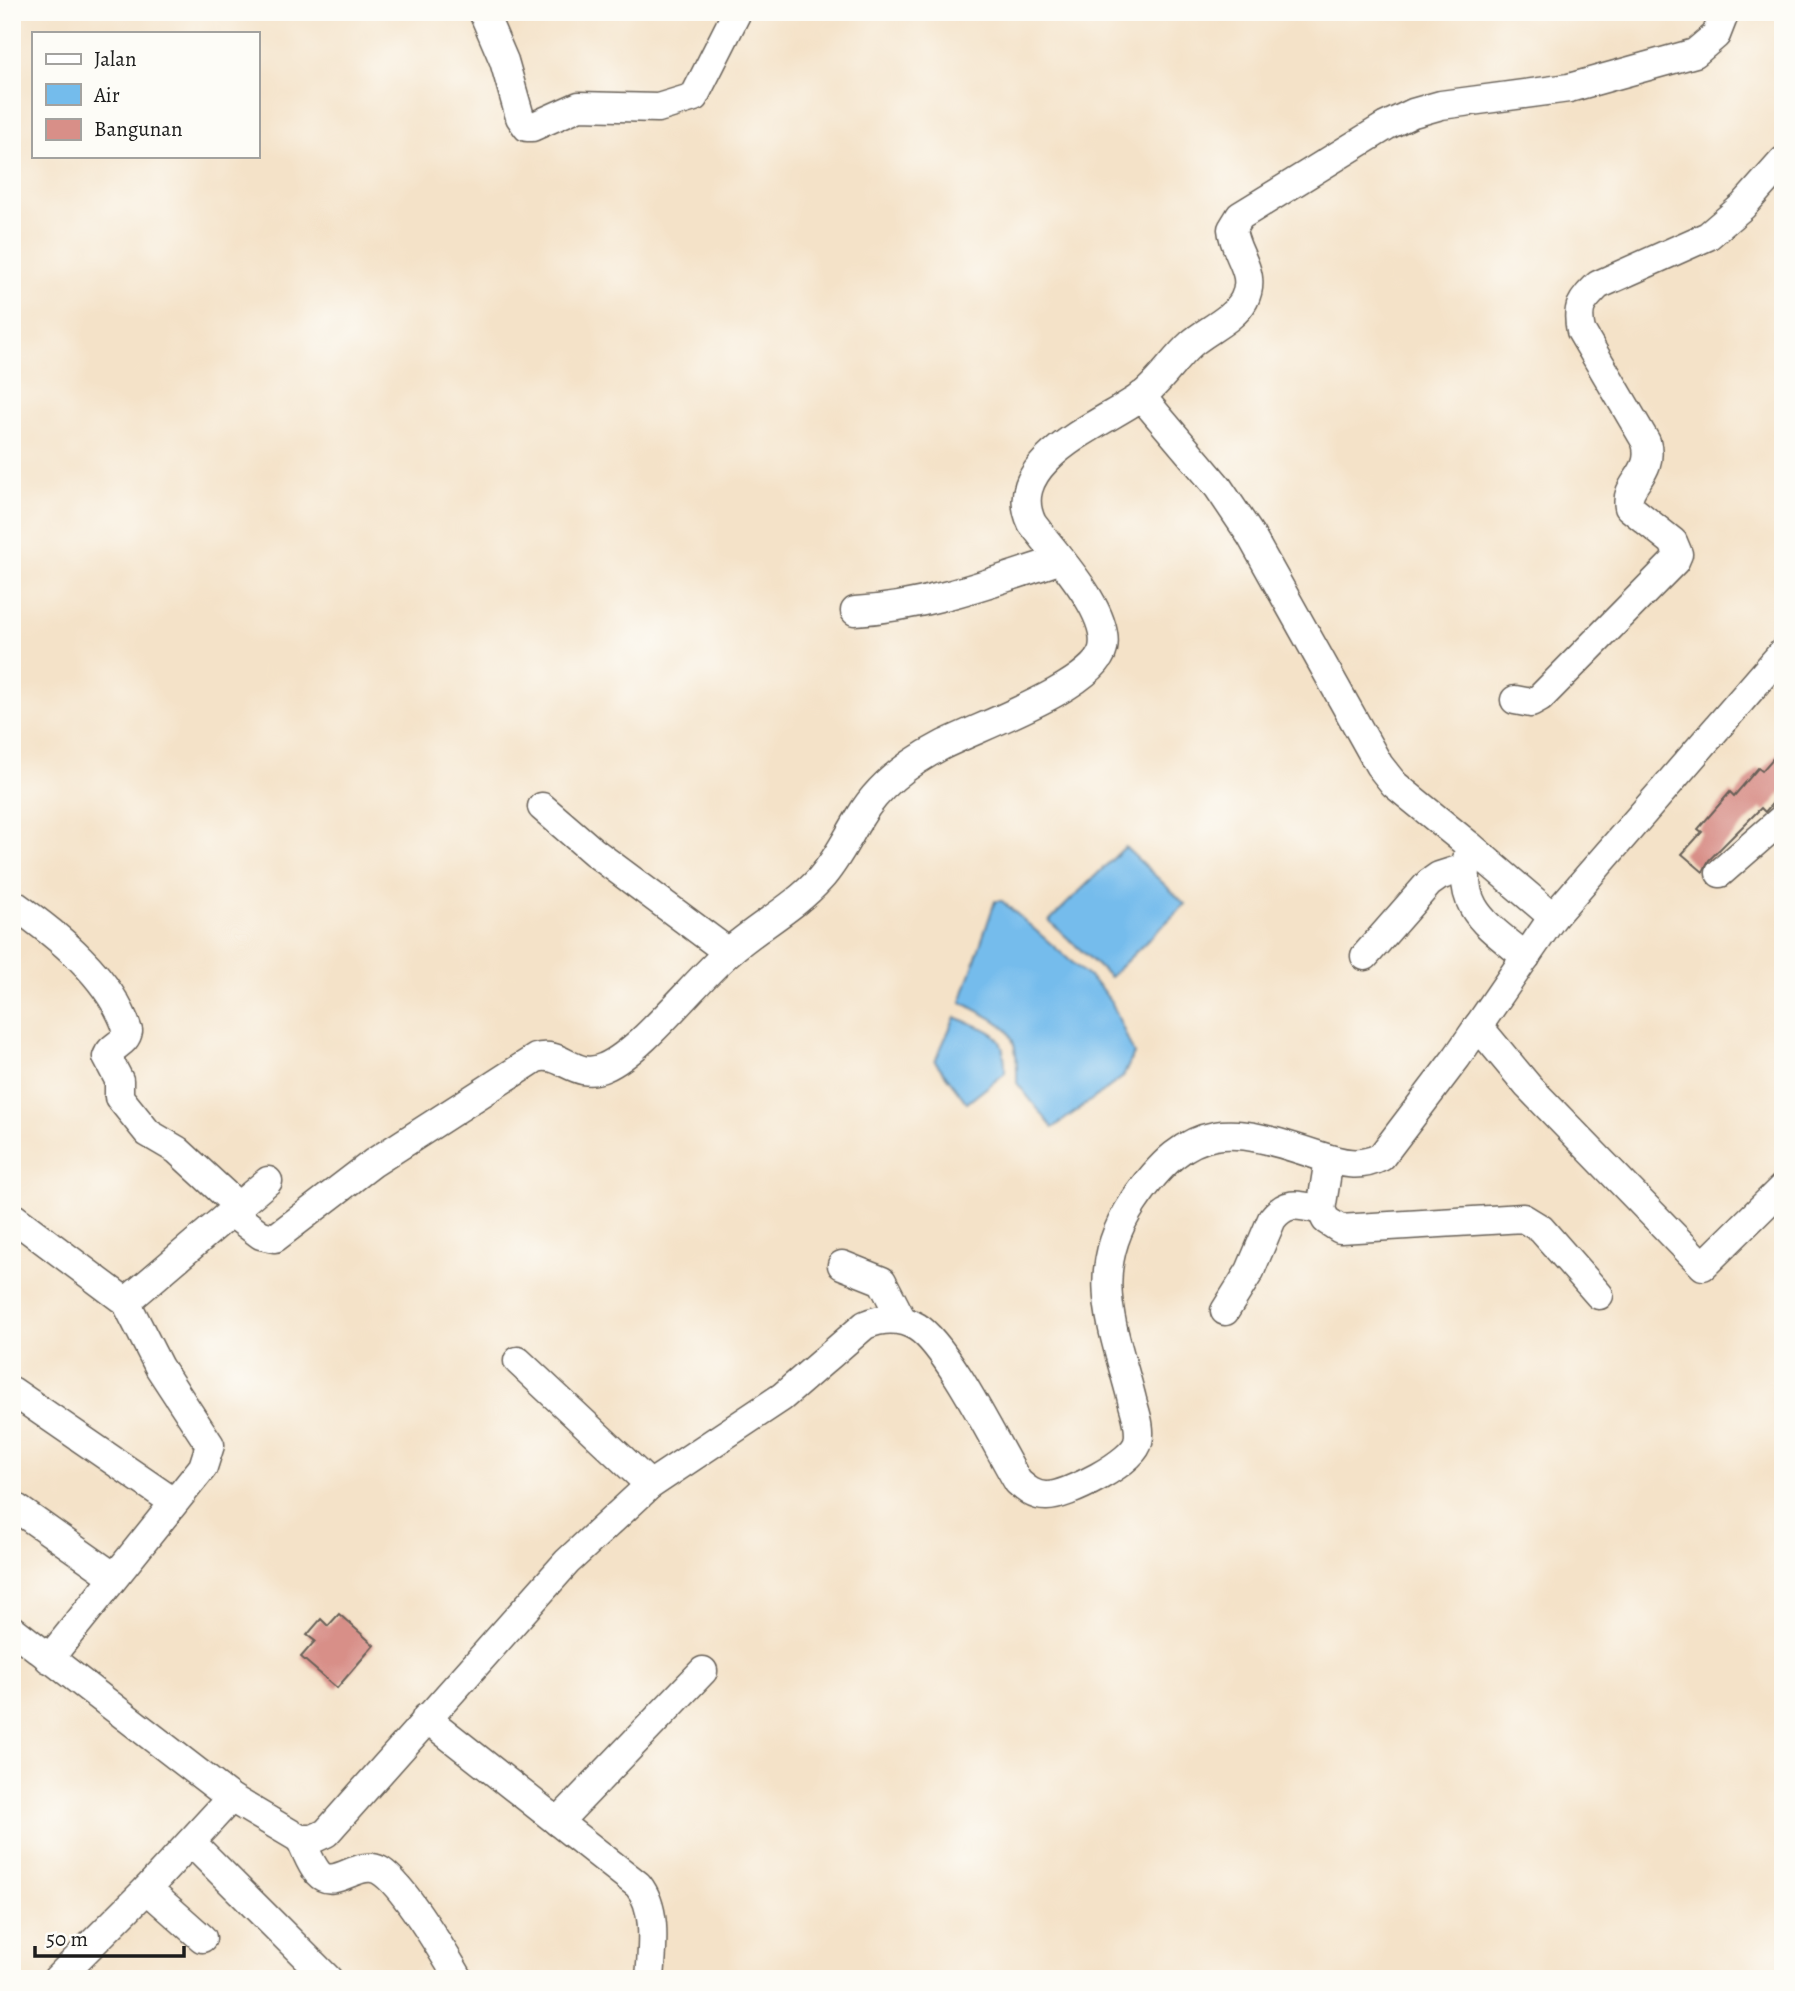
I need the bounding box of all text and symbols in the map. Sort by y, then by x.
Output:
legend [32,32,259,158]
text: Jalan [94,45,136,73]
text: Air [93,81,120,109]
text: Bangunan [94,115,183,143]
scale bar [35,1914,184,1958]
text: 50 m [46,1925,88,1953]

